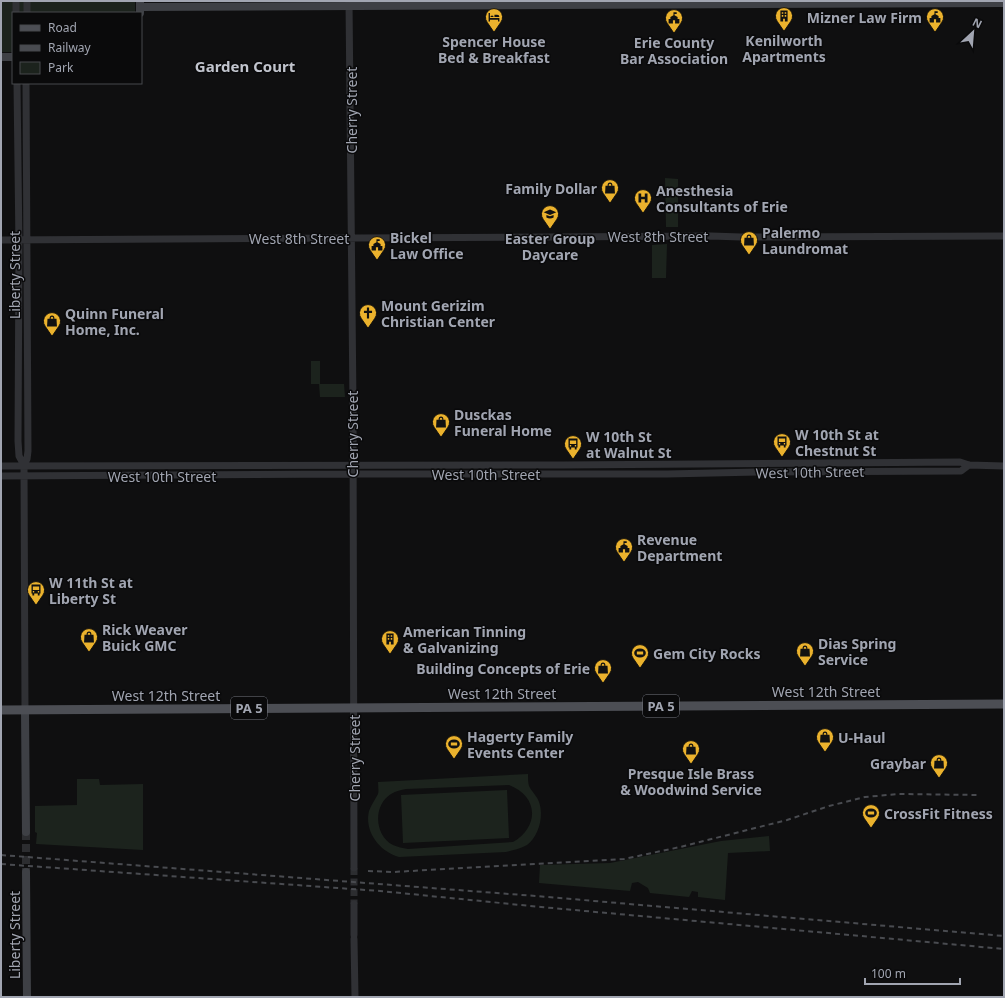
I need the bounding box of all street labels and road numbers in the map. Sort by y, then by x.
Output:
street label: Cherry Street [342,67,361,153]
street label: West 8th Street [608,227,708,246]
street label: West 8th Street [249,229,349,248]
street label: Liberty Street [5,231,24,319]
street label: Cherry Street [343,391,362,477]
street label: West 10th Street [756,462,864,482]
street label: West 10th Street [432,465,540,484]
street label: West 10th Street [108,467,216,486]
street label: West 12th Street [772,682,880,701]
street label: West 12th Street [448,684,556,703]
street label: West 12th Street [112,686,220,705]
road number: PA 5 [643,695,679,717]
road number: PA 5 [231,697,267,719]
street label: Cherry Street [345,715,364,801]
street label: Liberty Street [5,891,24,979]

